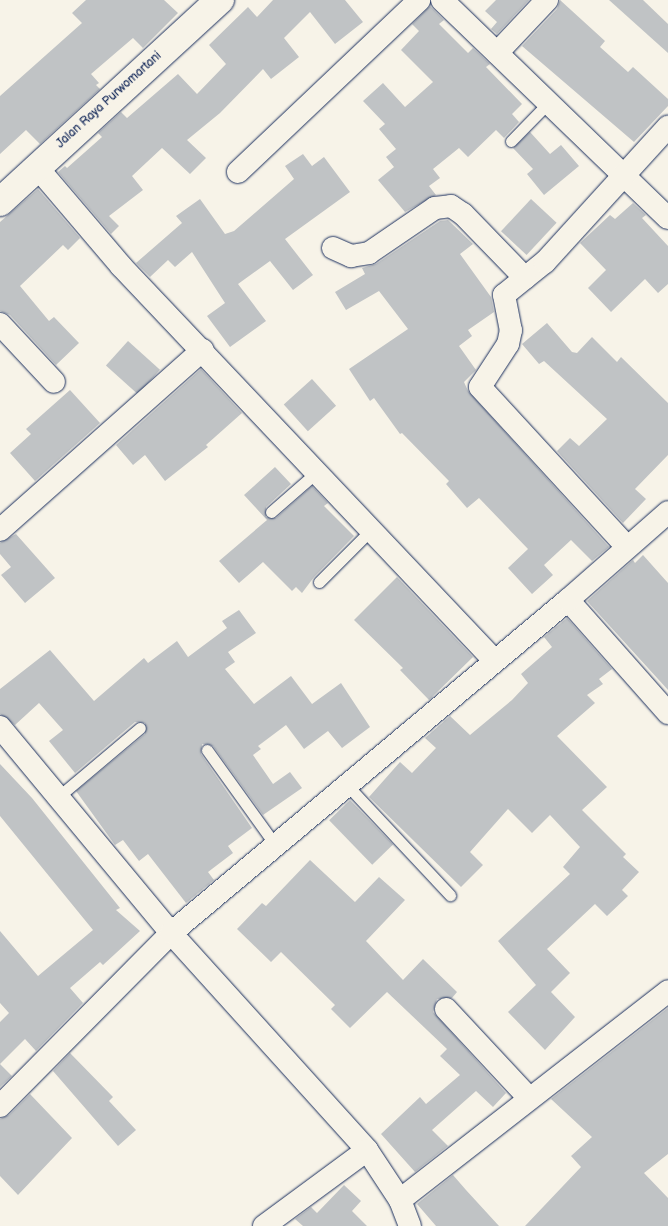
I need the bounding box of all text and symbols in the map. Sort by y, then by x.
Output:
street label: Jalan Raya Purwomartani [53,49,165,151]

